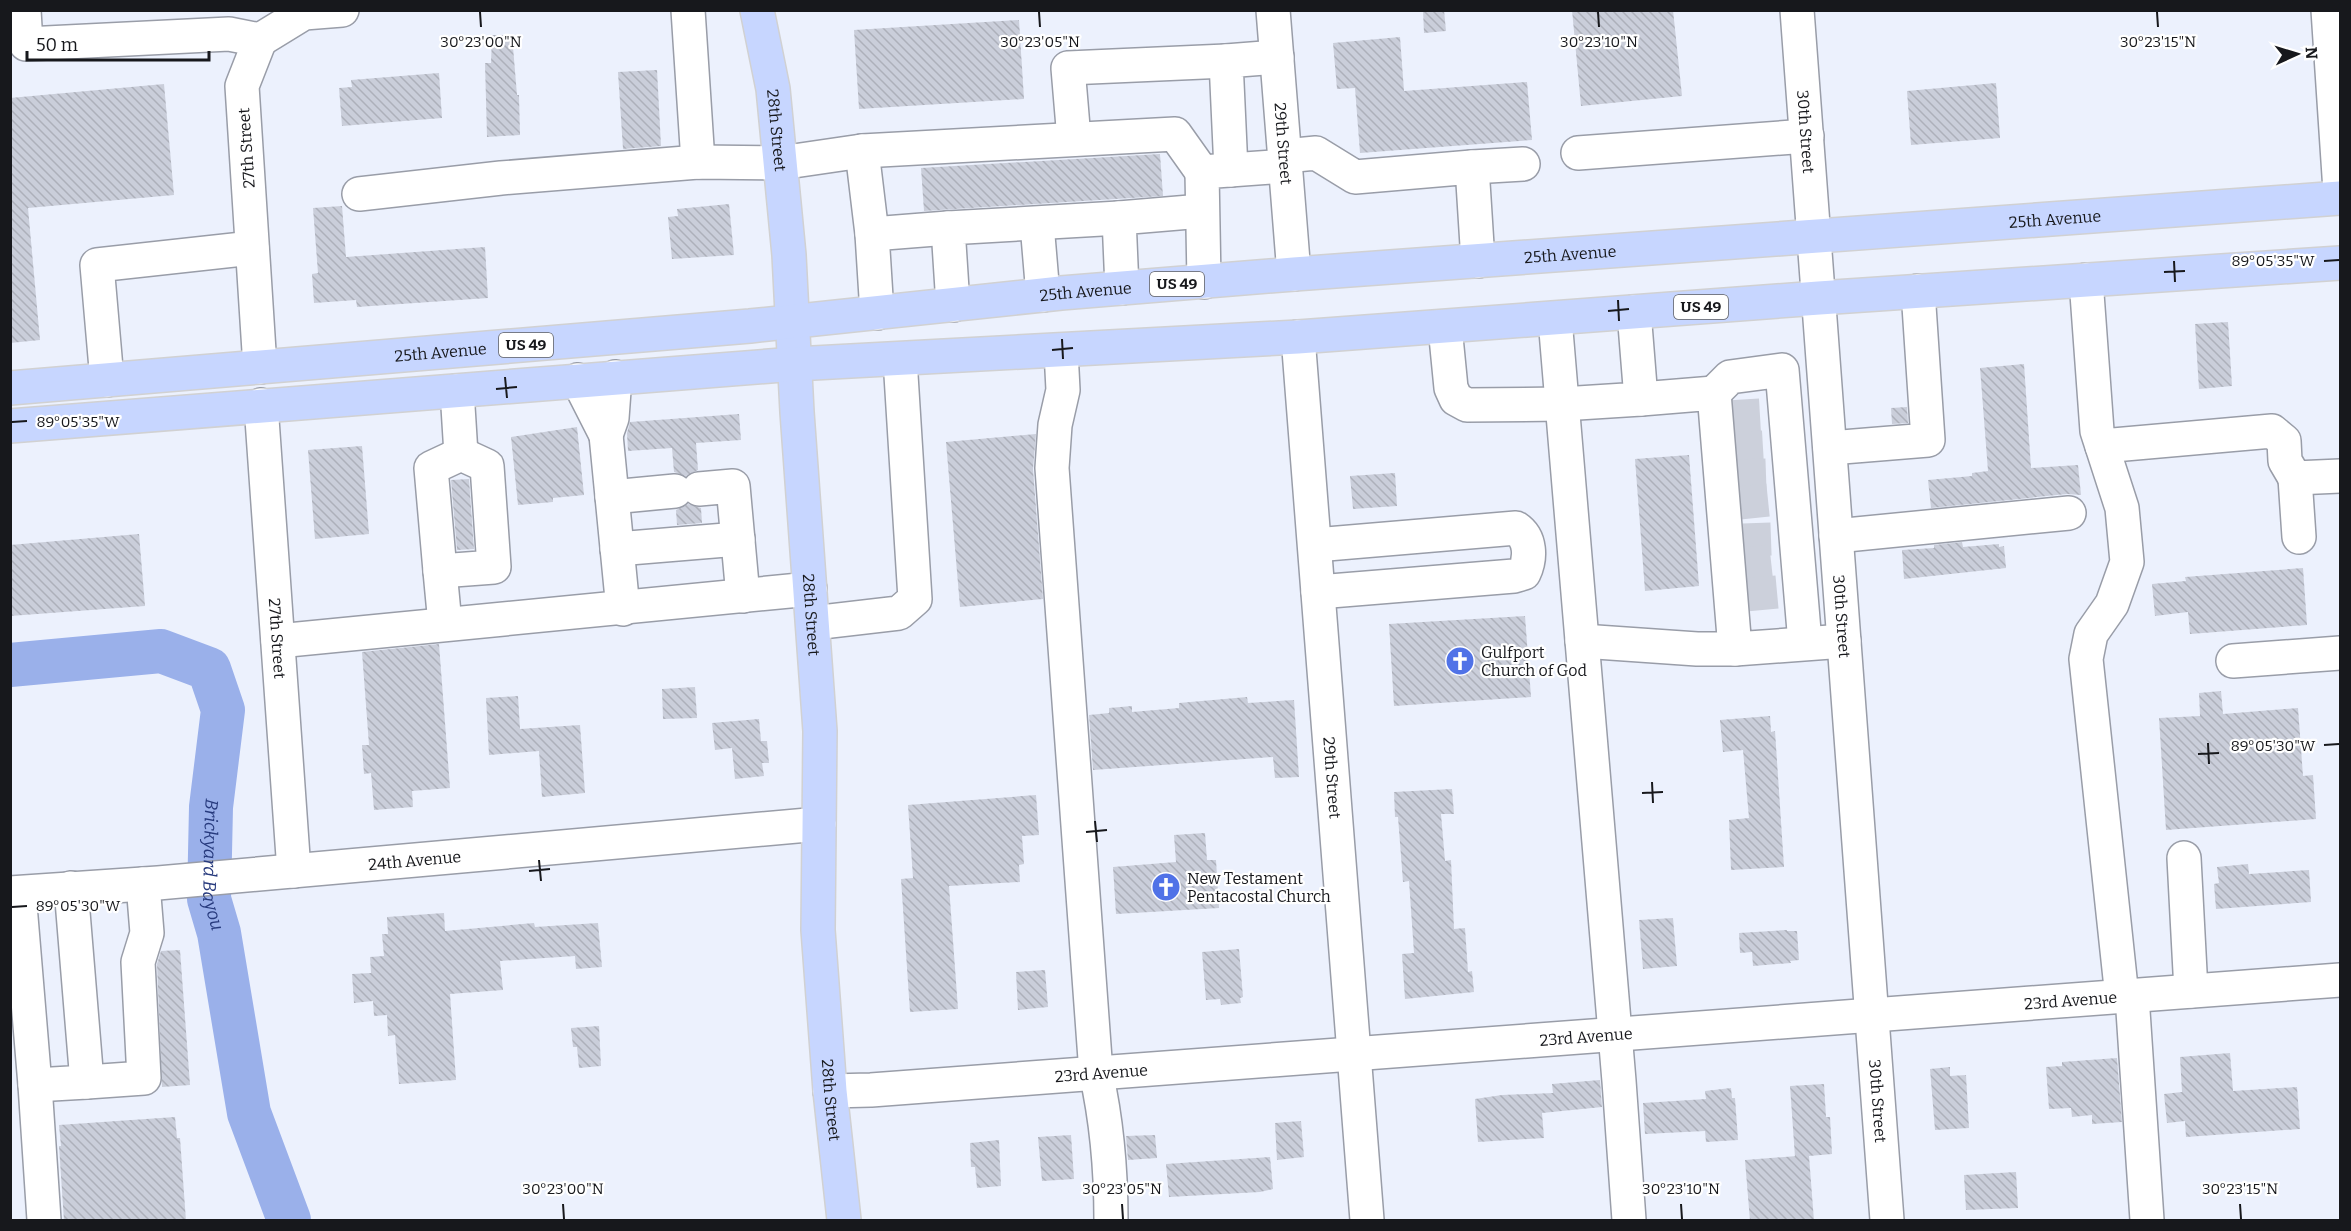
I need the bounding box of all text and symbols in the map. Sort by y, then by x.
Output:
scale bar [27,24,208,62]
north arrow [2267,24,2327,84]
text: 30°23'00"N [440,33,522,51]
text: 30°23'05"N [1000,33,1080,51]
text: 30°23'10"N [1560,33,1638,51]
text: 30°23'15"N [2120,33,2196,51]
text: 50 m [36,34,78,56]
text: N [2302,46,2321,60]
street label: 28th Street [763,88,790,172]
street label: 30th Street [1793,89,1818,174]
street label: 29th Street [1270,102,1296,186]
street label: 27th Street [234,107,259,189]
street label: 25th Avenue [2008,206,2102,232]
street label: 25th Avenue [1523,242,1617,267]
text: 89°05'35"W [2231,252,2315,270]
road number: US 49 [1150,272,1204,296]
street label: 25th Avenue [1039,278,1132,305]
road number: US 49 [1674,295,1728,319]
road number: US 49 [499,333,553,357]
street label: 25th Avenue [394,339,487,366]
text: 89°05'35"W [36,413,120,431]
street label: 28th Street [799,573,824,657]
street label: 30th Street [1829,574,1854,659]
street label: 27th Street [265,598,289,680]
place label: Gulfport Church of God [1481,643,1587,680]
church icon: Gulfport Church of God [1444,645,1476,677]
street label: 29th Street [1319,736,1345,820]
text: 89°05'30"W [2231,737,2316,755]
water label: Brickyard Bayou [198,797,229,933]
street label: 24th Avenue [367,847,462,874]
place label: New Testament Pentacostal Church [1187,869,1331,906]
church icon: New Testament Pentacostal Church [1150,871,1182,903]
text: 89°05'30"W [36,897,121,915]
street label: 23rd Avenue [2023,988,2118,1014]
street label: 23rd Avenue [1539,1024,1633,1050]
street label: 28th Street [818,1058,844,1142]
street label: 30th Street [1865,1059,1890,1144]
street label: 23rd Avenue [1054,1060,1149,1086]
text: 30°23'00"N [522,1180,604,1198]
text: 30°23'05"N [1082,1180,1162,1198]
text: 30°23'10"N [1642,1180,1720,1198]
text: 30°23'15"N [2202,1180,2278,1198]

